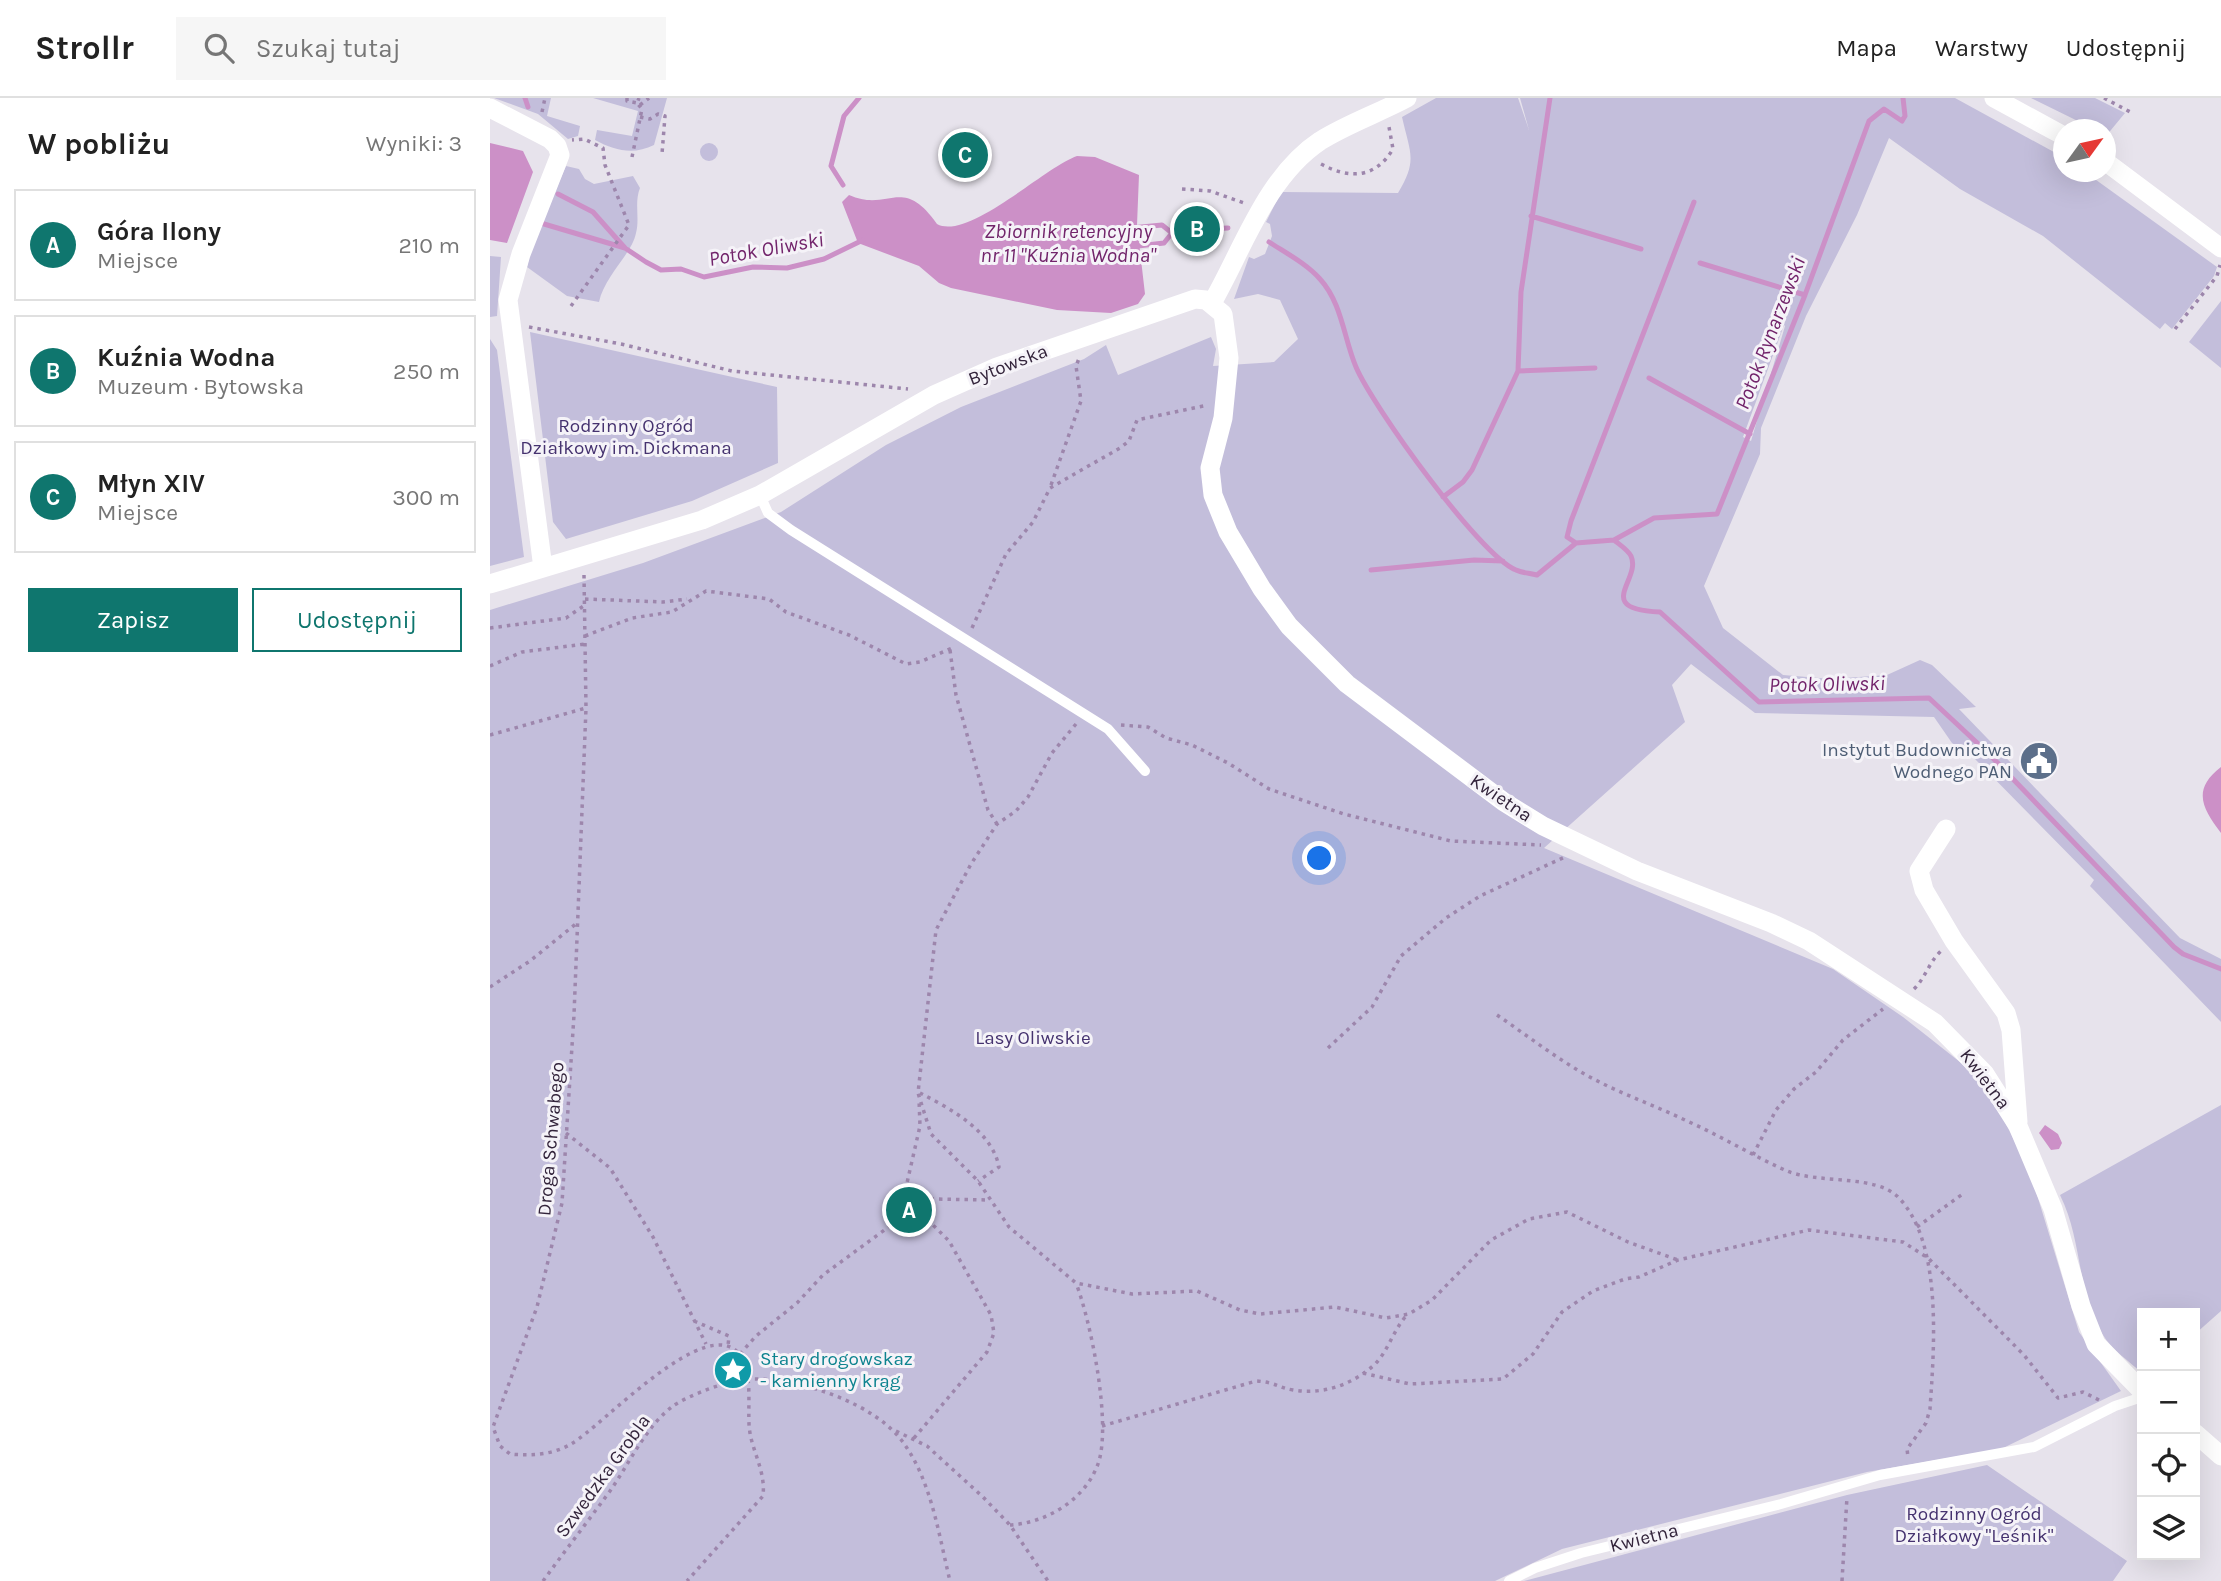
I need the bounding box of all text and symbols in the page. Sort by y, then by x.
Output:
search box [176,17,666,80]
text: Strollr [35,29,134,67]
icon: search [200,29,238,67]
text: Szukaj tutaj [256,33,401,64]
text: Mapa [1836,34,1897,62]
text: Warstwy [1935,34,2028,62]
text: Udostępnij [2066,34,2186,62]
north arrow [2053,119,2116,182]
text: W pobliżu [28,126,170,162]
pin: C [942,129,988,181]
text: Wyniki: 3 [366,130,462,157]
pin: B [1174,203,1220,255]
text: Góra Ilony [97,216,221,247]
water label: Zbiornik retencyjny nr 11 "Kuźnia Wodna" [980,219,1157,267]
water label: Potok Oliwski [707,227,826,271]
text: A [46,232,60,259]
text: 210 m [398,232,460,259]
text: Miejsce [97,247,178,274]
water label: Potok Rynarzewski [1730,253,1810,413]
street label: Bytowska [965,340,1051,390]
text: Kuźnia Wodna [97,342,275,373]
text: B [46,358,60,385]
text: 250 m [393,358,460,385]
text: Muzeum · Bytowska [97,373,304,400]
park label: Rodzinny Ogród Działkowy im. Dickmana [520,415,732,459]
text: Młyn XIV [97,468,205,499]
text: C [46,484,60,511]
text: 300 m [392,484,460,511]
text: Miejsce [97,499,178,526]
button: Zapisz [28,588,238,652]
button: Udostępnij [252,588,462,652]
water label: Potok Oliwski [1769,671,1886,697]
place label: Instytut Budownictwa Wodnego PAN [1822,739,2012,783]
public building icon: Instytut Budownictwa Wodnego PAN [2018,740,2060,782]
street label: Kwietna [1466,769,1536,827]
your location [1302,841,1336,875]
park label: Lasy Oliwskie [975,1027,1091,1049]
street label: Kwietna [1955,1045,2015,1113]
street label: Droga Schwabego [533,1061,569,1217]
pin: A [886,1184,932,1236]
map controls [2137,1308,2200,1560]
button: + [2137,1308,2200,1371]
place label: Stary drogowskaz - kamienny krąg [760,1348,913,1392]
place icon: Stary drogowskaz - kamienny krąg [712,1349,754,1391]
button: − [2137,1371,2200,1434]
street label: Szwedzka Grobla [551,1410,655,1542]
button: locate [2137,1434,2200,1497]
button: layers [2137,1497,2200,1560]
park label: Rodzinny Ogród Działkowy "Leśnik" [1894,1503,2054,1547]
street label: Kwietna [1607,1519,1681,1557]

